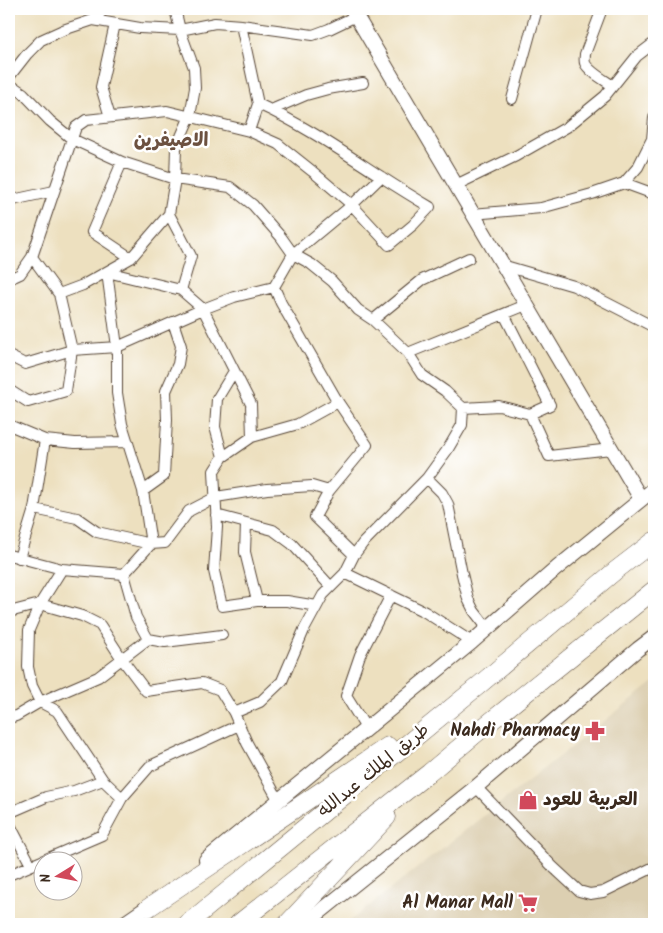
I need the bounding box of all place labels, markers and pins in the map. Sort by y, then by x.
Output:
place label: Nahdi Pharmacy [450,717,581,746]
pharmacy icon: Nahdi Pharmacy [584,720,606,742]
place label: العربية للعود [543,786,637,815]
shop icon: العربية للعود [517,789,539,811]
place label: Al Manar Mall [402,889,513,918]
supermarket icon: Al Manar Mall [517,892,539,914]

